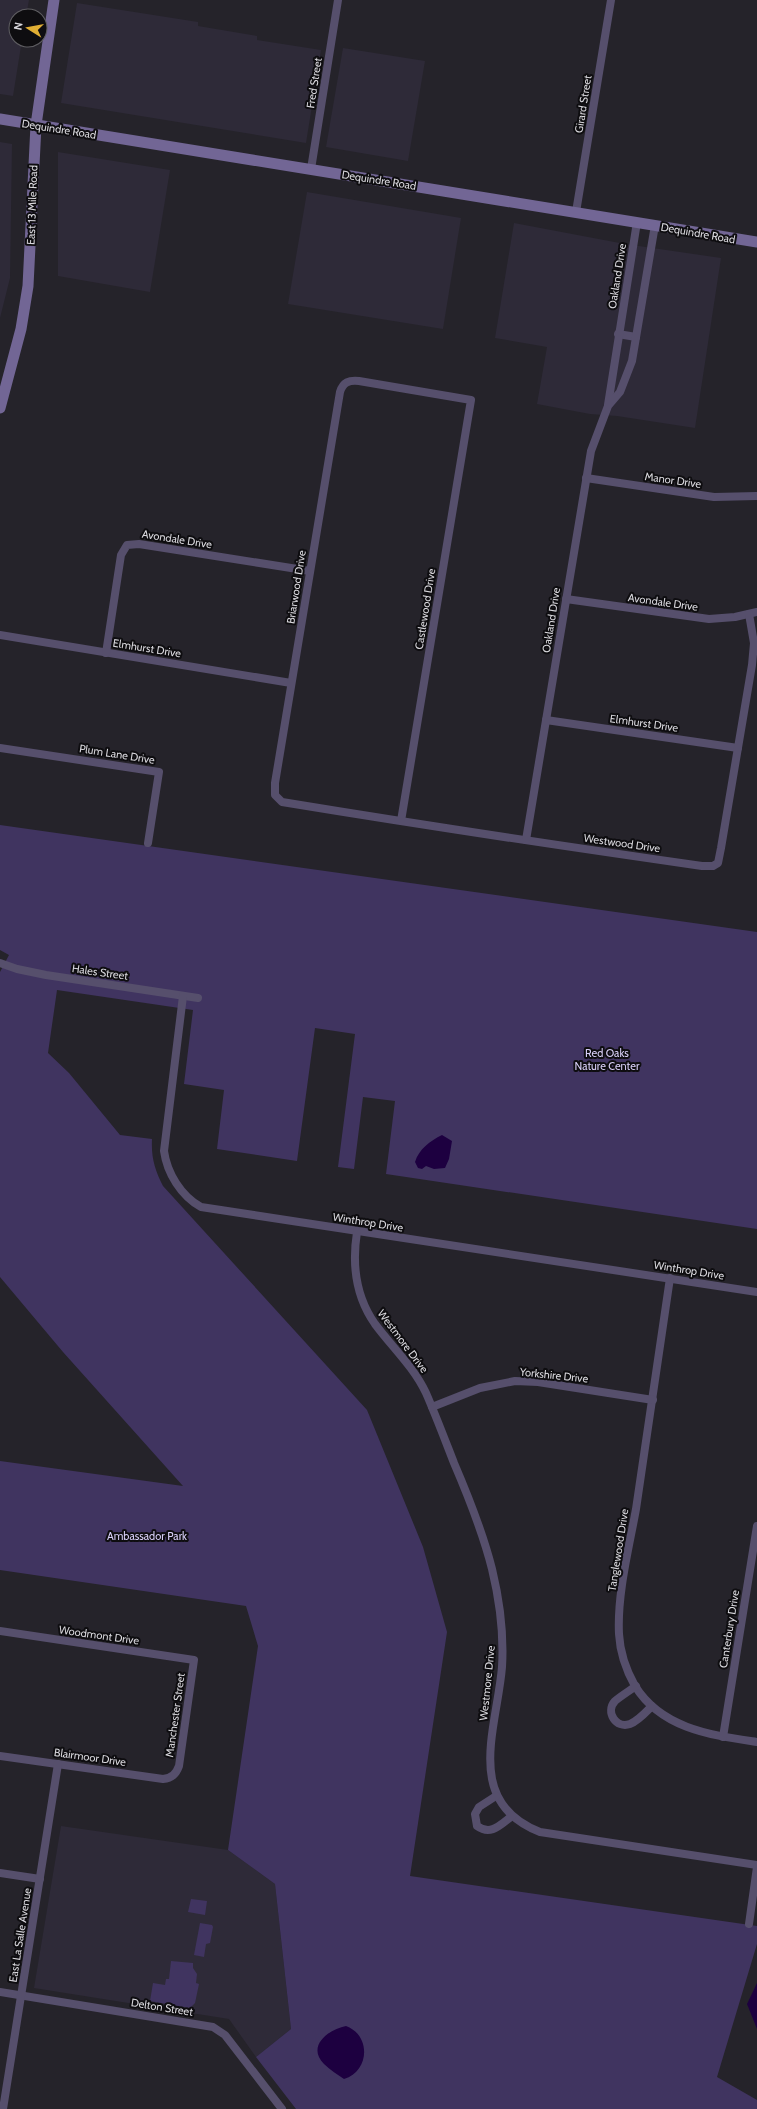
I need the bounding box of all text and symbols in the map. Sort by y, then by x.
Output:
north arrow [8,8,48,48]
text: N [11,21,26,31]
street label: Fred Street [303,56,325,109]
street label: Girard Street [572,74,595,134]
street label: Dequindre Road [21,116,97,142]
street label: East 13 Mile Road [24,165,40,245]
street label: Dequindre Road [341,167,417,193]
street label: Dequindre Road [660,220,736,246]
street label: Oakland Drive [605,242,629,310]
street label: Manor Drive [644,469,703,491]
street label: Avondale Drive [141,527,213,551]
street label: Briarwood Drive [283,549,309,625]
street label: Castlewood Drive [412,567,438,650]
street label: Oakland Drive [539,586,563,654]
street label: Avondale Drive [627,590,699,614]
street label: Elmhurst Drive [112,636,183,660]
street label: Elmhurst Drive [609,711,679,735]
street label: Plum Lane Drive [78,741,156,767]
street label: Westwood Drive [583,831,662,855]
street label: Hales Street [71,961,129,983]
park label: Red Oaks Nature Center [575,1046,640,1073]
street label: Winthrop Drive [332,1210,405,1235]
street label: Winthrop Drive [653,1258,726,1283]
street label: Westmore Drive [375,1307,432,1376]
street label: Yorkshire Drive [518,1364,589,1386]
street label: Tanglewood Drive [605,1507,632,1592]
park label: Ambassador Park [107,1529,187,1543]
street label: Canterbury Drive [716,1589,742,1669]
street label: Woodmont Drive [58,1622,140,1648]
street label: Westmore Drive [476,1644,498,1721]
street label: Manchester Street [162,1672,188,1758]
street label: Blairmoor Drive [53,1745,127,1769]
street label: East La Salle Avenue [6,1887,34,1983]
street label: Delton Street [130,1995,194,2019]

